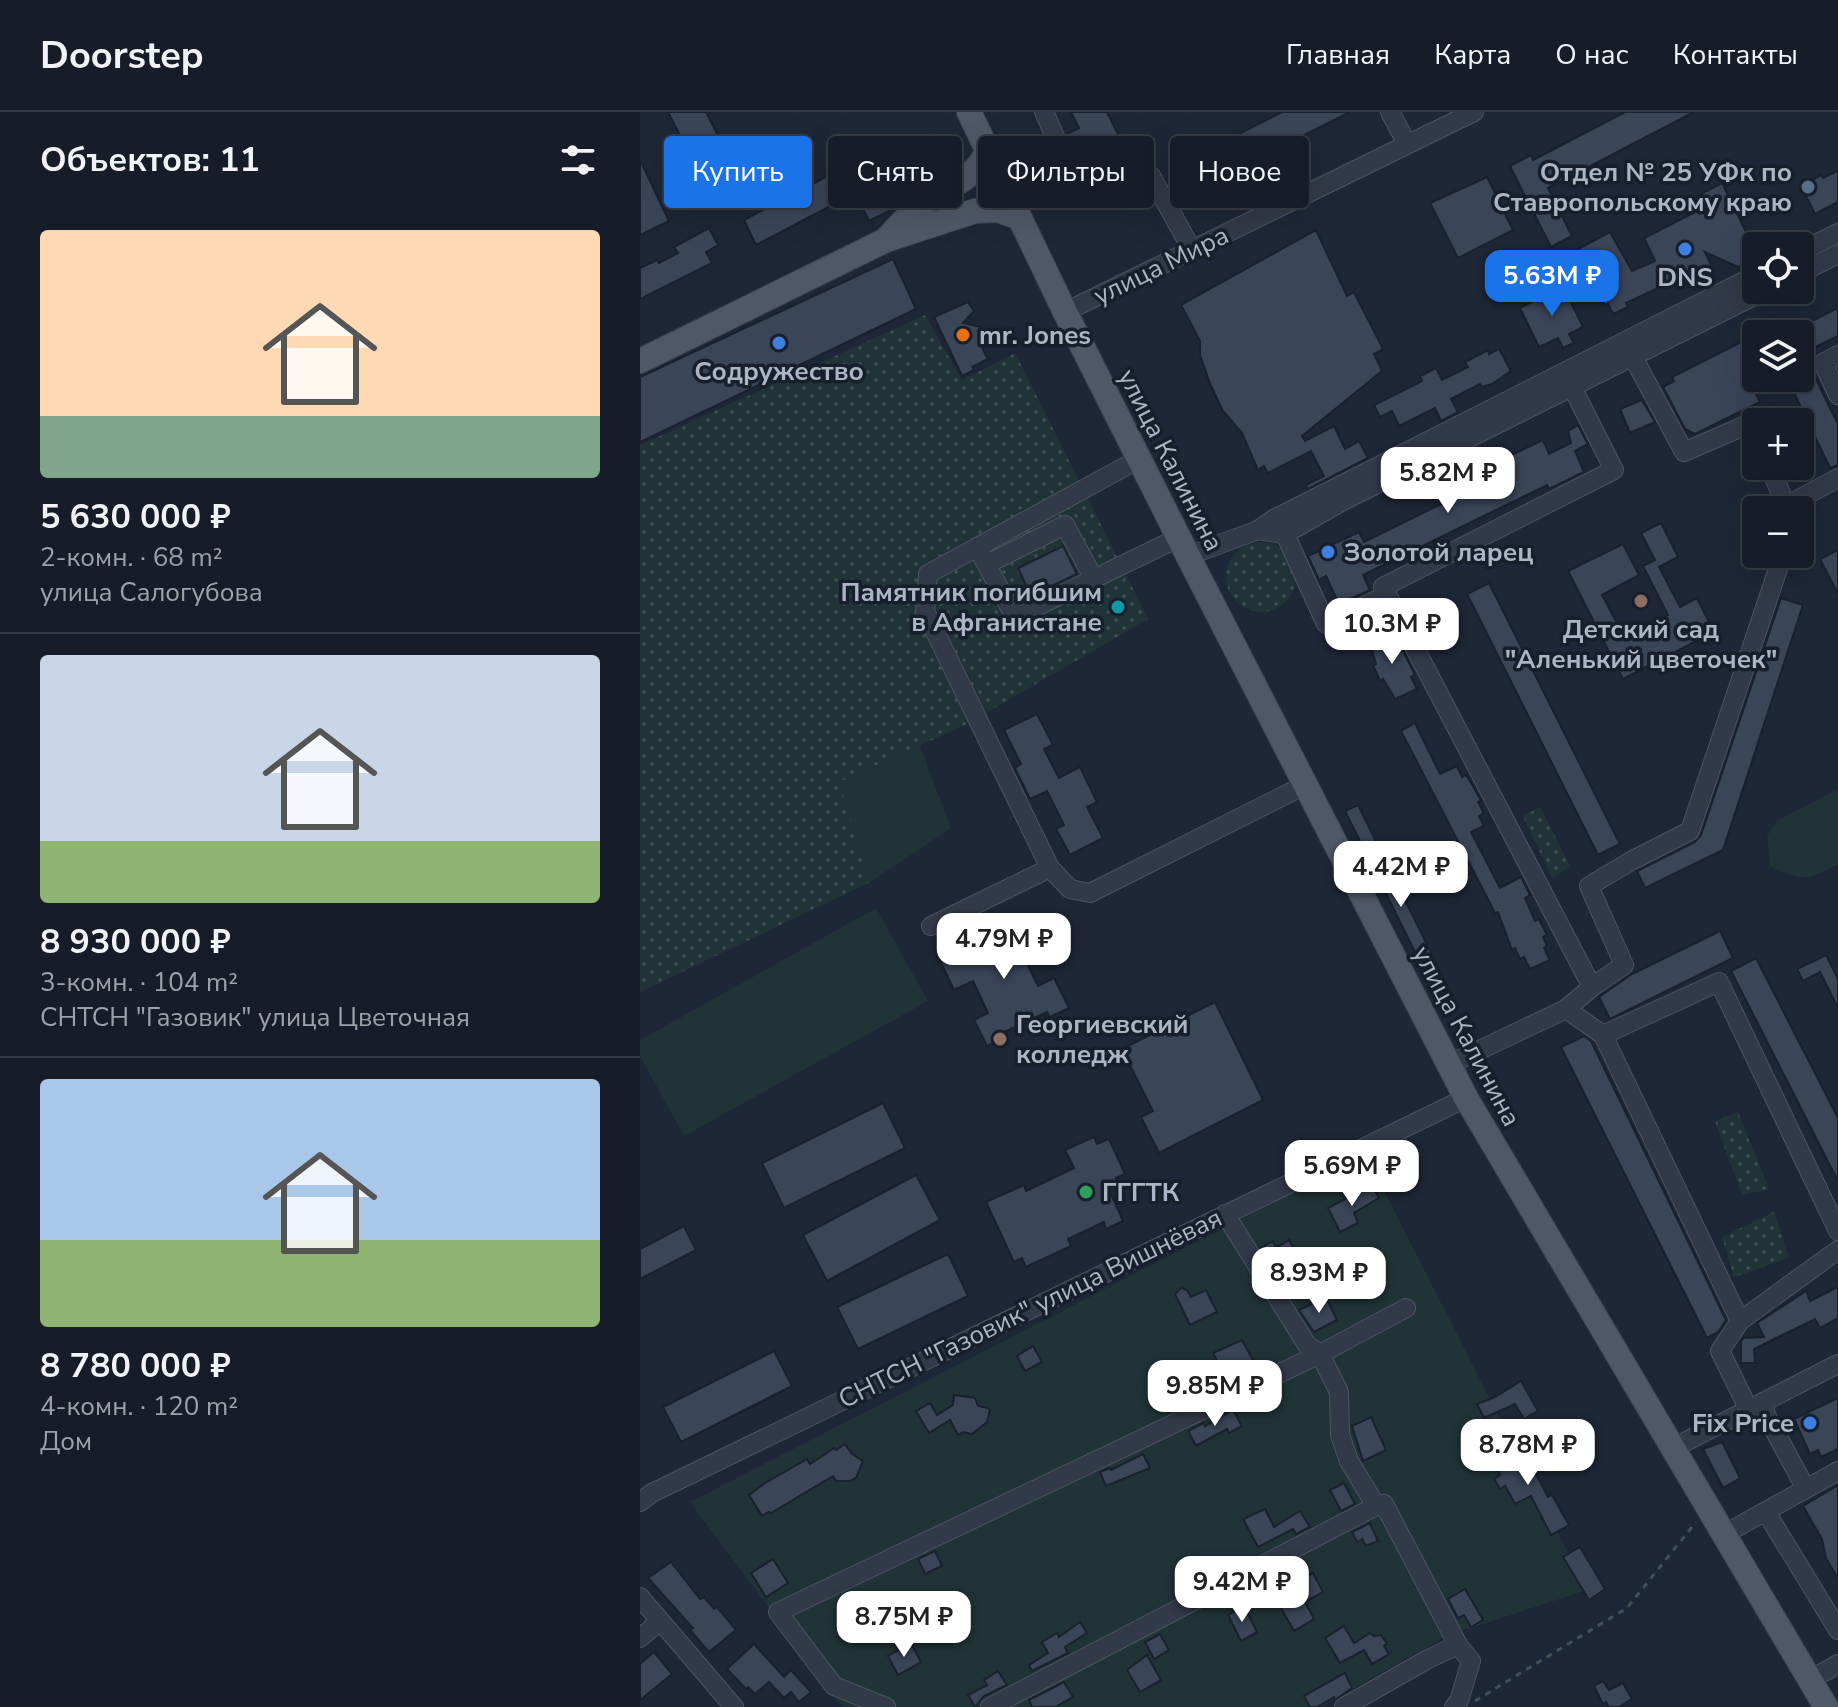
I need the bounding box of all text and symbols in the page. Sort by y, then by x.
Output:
text: Doorstep [40,30,204,81]
text: Главная [1286,36,1390,74]
text: Карта [1434,36,1511,74]
text: О нас [1555,36,1629,74]
text: Контакты [1673,36,1798,74]
chip: Купить [664,136,812,208]
chip: Снять [828,136,962,208]
chip: Фильтры [978,136,1154,208]
chip: Новое [1170,136,1309,208]
text: Объектов: 11 [40,137,260,183]
icon: filters [556,138,600,182]
place label: Отдел № 25 УФк по Ставропольскому краю [1493,155,1792,220]
marker: Отдел № 25 УФк по Ставропольскому краю [1799,178,1817,196]
street label: улица Мира [1088,218,1235,313]
map controls [1742,232,1814,568]
button: locate [1742,232,1814,304]
marker: DNS [1676,240,1694,258]
pin: 5.63M ₽ [1478,250,1626,318]
text: 5.63M ₽ [1503,258,1601,293]
place label: DNS [1657,260,1713,295]
icon: home [248,282,392,426]
place label: mr. Jones [979,318,1091,353]
button: layers [1742,320,1814,392]
marker: mr. Jones [954,326,972,344]
marker: Содружество [770,334,788,352]
place label: Содружество [694,354,864,389]
street label: улица Калинина [1110,363,1231,557]
button: + [1742,408,1814,480]
pin: 5.82M ₽ [1374,447,1522,515]
text: 5.82M ₽ [1399,455,1497,490]
text: 5 630 000 ₽ [40,494,231,540]
button: − [1742,496,1814,568]
place label: Золотой ларец [1344,535,1533,570]
text: 2-комн. · 68 m² [40,540,223,575]
marker: Золотой ларец [1319,543,1337,561]
text: улица Салогубова [40,575,263,610]
place label: Памятник погибшим в Афганистане [841,575,1102,640]
marker: Детский сад "Аленький цветочек" [1632,592,1650,610]
marker: Памятник погибшим в Афганистане [1109,598,1127,616]
pin: 10.3M ₽ [1318,598,1466,666]
text: 10.3M ₽ [1343,606,1441,641]
place label: Детский сад "Аленький цветочек" [1505,612,1777,677]
icon: home [248,707,392,851]
pin: 4.42M ₽ [1327,841,1475,909]
text: 4.42M ₽ [1352,849,1450,884]
pin: 4.79M ₽ [930,913,1078,981]
text: 8 930 000 ₽ [40,919,231,965]
text: 4.79M ₽ [955,921,1053,956]
street label: улица Калинина [1404,940,1529,1133]
text: 3-комн. · 104 m² [40,965,238,1000]
text: СНТСН "Газовик" улица Цветочная [40,1000,470,1035]
place label: Георгиевский колледж [1016,1007,1189,1072]
marker: Георгиевский колледж [991,1030,1009,1048]
icon: home [248,1131,392,1275]
pin: 5.69M ₽ [1278,1140,1426,1208]
text: 5.69M ₽ [1303,1148,1401,1183]
place label: ГГГТК [1102,1175,1180,1210]
marker: ГГГТК [1077,1183,1095,1201]
street label: СНТСН "Газовик" улица Вишнёвая [833,1200,1228,1417]
pin: 8.93M ₽ [1245,1247,1393,1315]
text: 8.93M ₽ [1270,1255,1368,1290]
text: 8 780 000 ₽ [40,1343,231,1389]
pin: 9.85M ₽ [1141,1360,1289,1428]
text: 9.85M ₽ [1166,1368,1264,1403]
text: 4-комн. · 120 m² [40,1389,238,1424]
place label: Fix Price [1692,1406,1794,1441]
marker: Fix Price [1801,1414,1819,1432]
pin: 8.78M ₽ [1454,1419,1602,1487]
text: Дом [40,1424,92,1459]
text: 8.78M ₽ [1479,1427,1577,1462]
pin: 9.42M ₽ [1168,1556,1316,1624]
text: 9.42M ₽ [1193,1564,1291,1599]
pin: 8.75M ₽ [830,1591,978,1659]
text: 8.75M ₽ [855,1599,953,1634]

